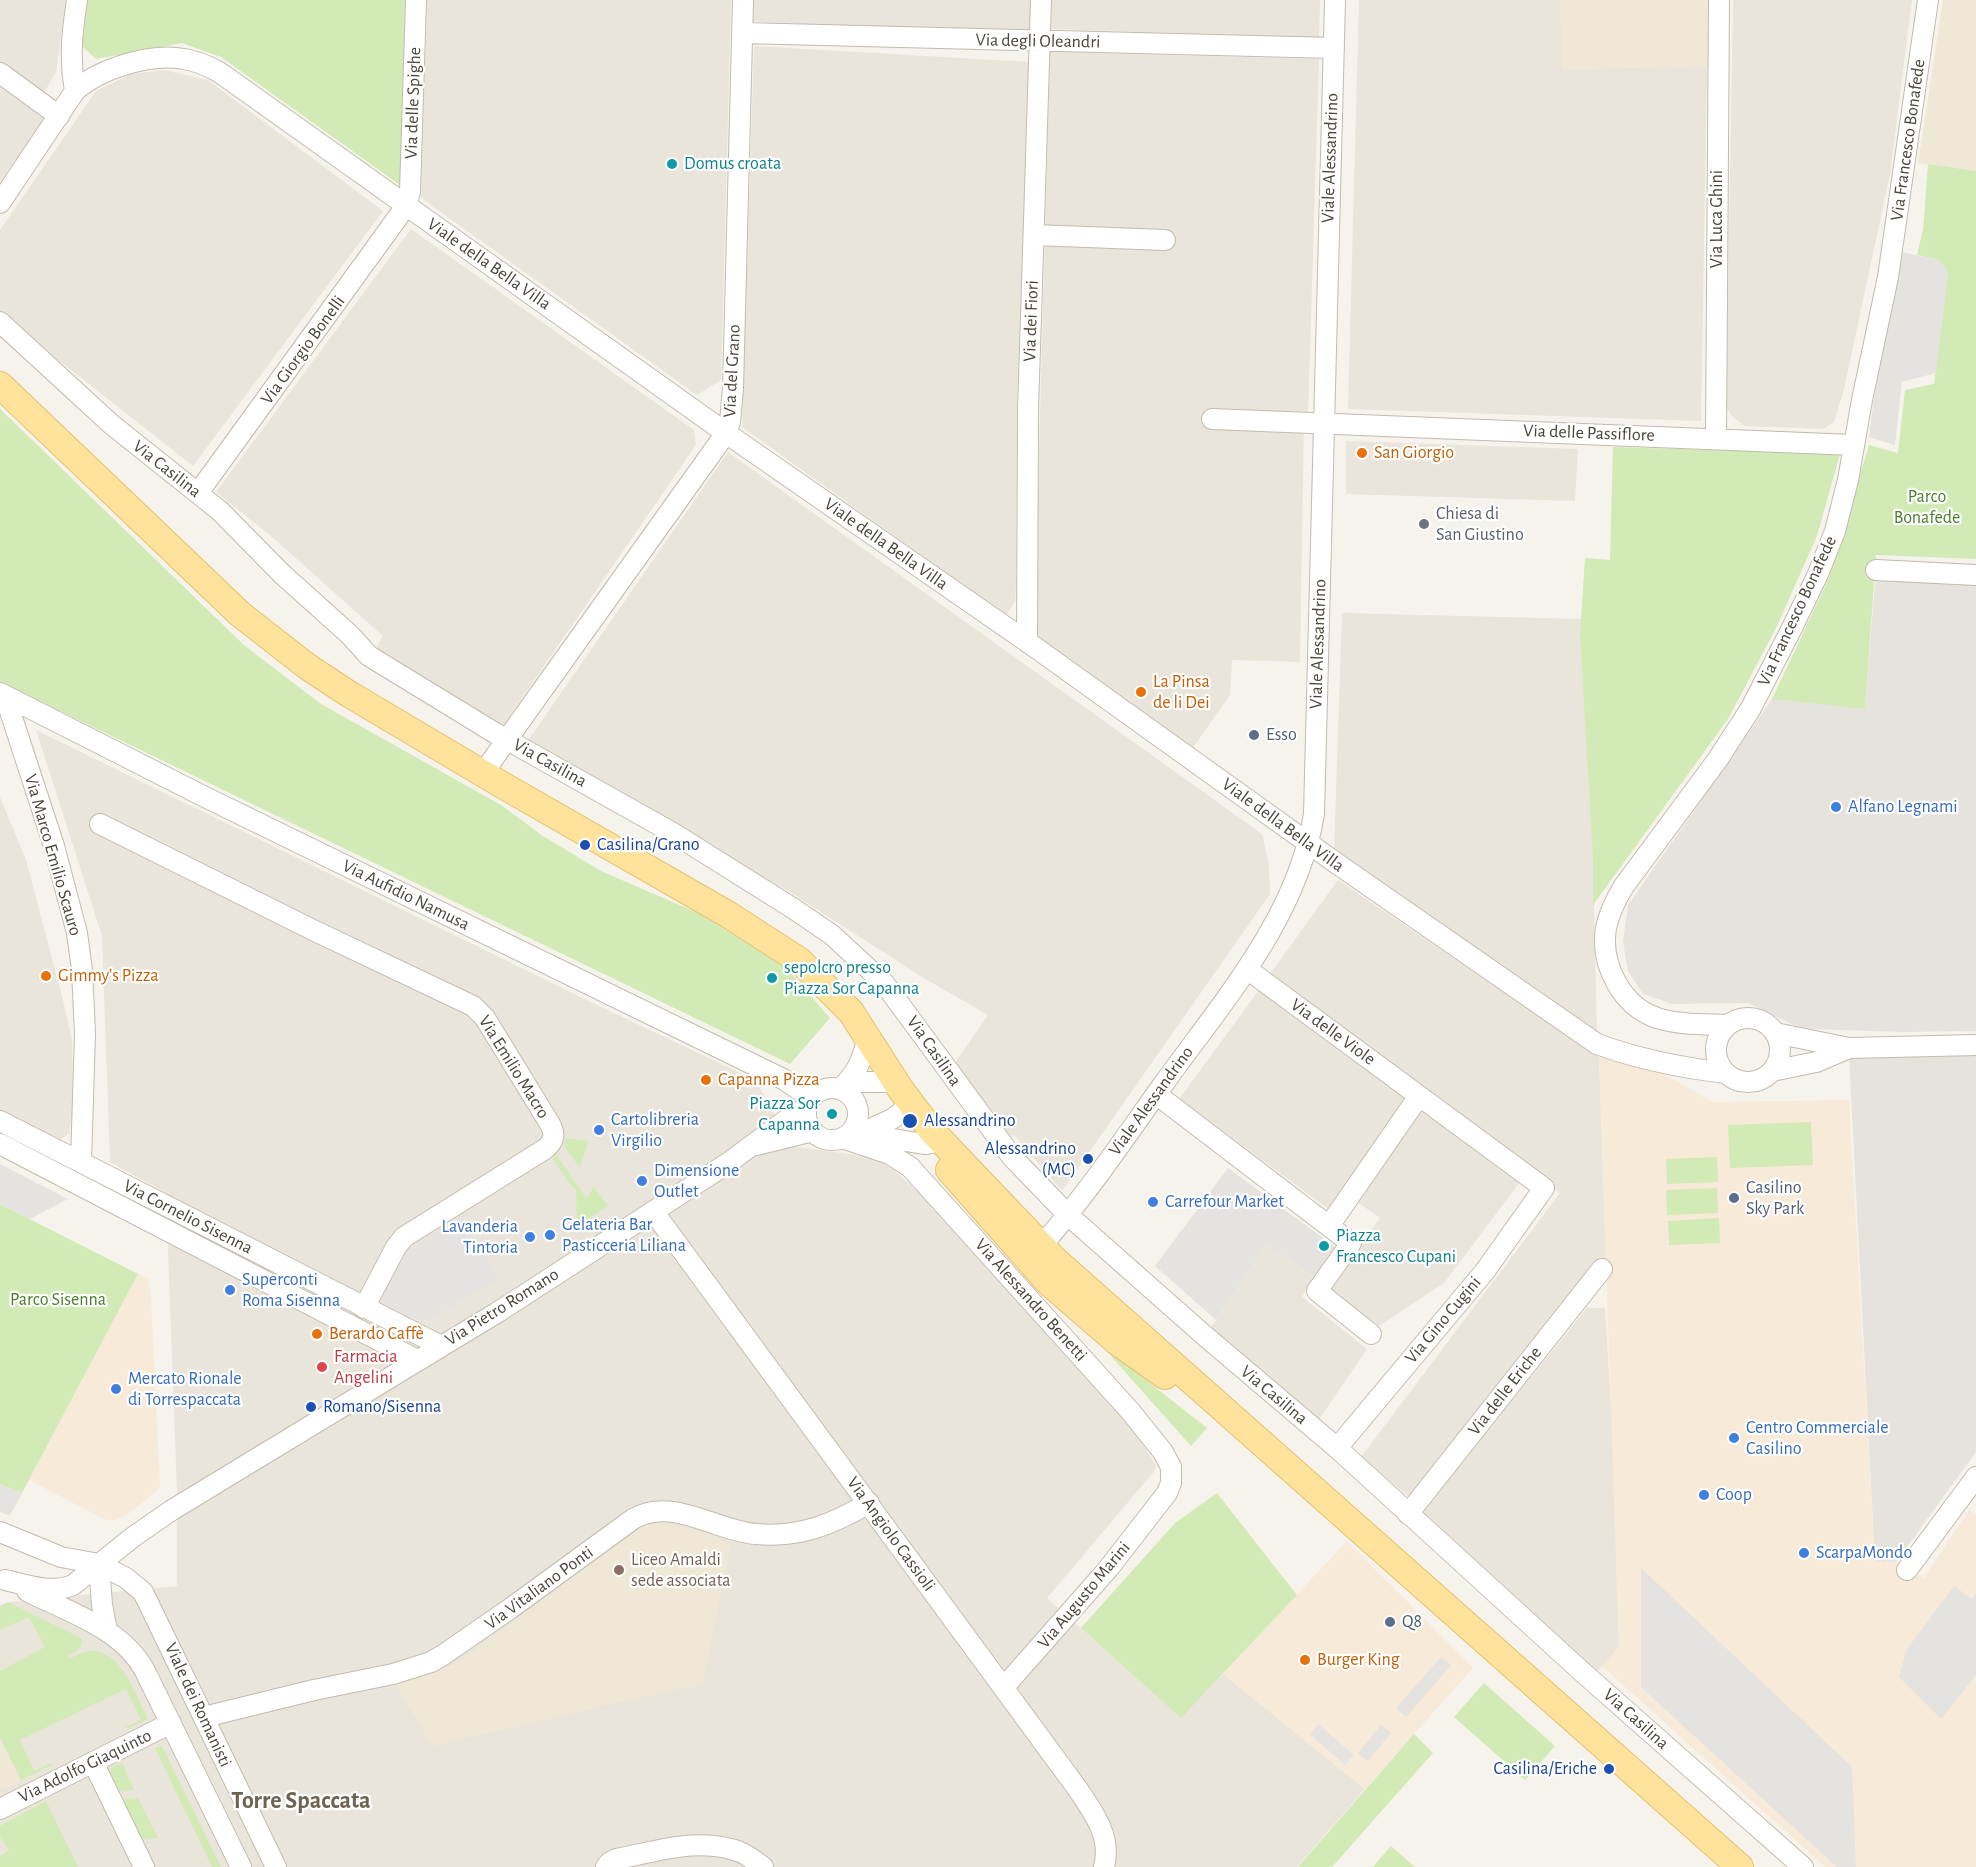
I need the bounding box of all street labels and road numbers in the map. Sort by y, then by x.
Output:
street label: Via degli Oleandri [975,29,1101,53]
street label: Via delle Spighe [400,47,426,159]
street label: Via Francesco Bonafede [1886,58,1930,222]
street label: Viale Alessandrino [1317,93,1343,223]
street label: Via Luca Ghini [1706,170,1728,268]
street label: Viale della Bella Villa [423,213,555,315]
street label: Via dei Fiori [1019,280,1043,362]
street label: Via Giorgio Bonelli [256,291,350,409]
street label: Via del Grano [719,324,745,418]
street label: Via delle Passiflore [1523,420,1655,446]
street label: Via Casilina [128,436,206,502]
street label: Viale della Bella Villa [820,493,952,595]
street label: Via Francesco Bonafede [1753,532,1841,690]
street label: Viale Alessandrino [1305,579,1331,709]
street label: Via Casilina [509,734,591,792]
street label: Via Marco Emilio Scauro [20,772,86,938]
street label: Viale della Bella Villa [1218,773,1348,877]
street label: Via Aufidio Namusa [339,855,473,935]
street label: Via delle Viole [1286,994,1380,1070]
street label: Via Emilio Macro [474,1012,554,1122]
street label: Via Casilina [902,1012,966,1090]
street label: Viale Alessandrino [1104,1042,1198,1160]
street label: Via Cornelio Sisenna [120,1175,256,1259]
street label: Via Alessandro Benetti [970,1234,1092,1366]
street label: Via Pietro Romano [441,1263,563,1351]
street label: Via Gino Cugini [1400,1272,1486,1368]
street label: Via delle Eriche [1464,1342,1546,1440]
street label: Via Casilina [1236,1361,1312,1429]
street label: Via Angiolo Cassioli [842,1472,940,1596]
street label: Via Augusto Marini [1033,1537,1135,1653]
street label: Via Vitaliano Ponti [480,1541,598,1635]
street label: Viale dei Romanisti [160,1640,236,1770]
street label: Via Casilina [1599,1684,1673,1754]
street label: Via Adolfo Giaquinto [15,1724,155,1808]

